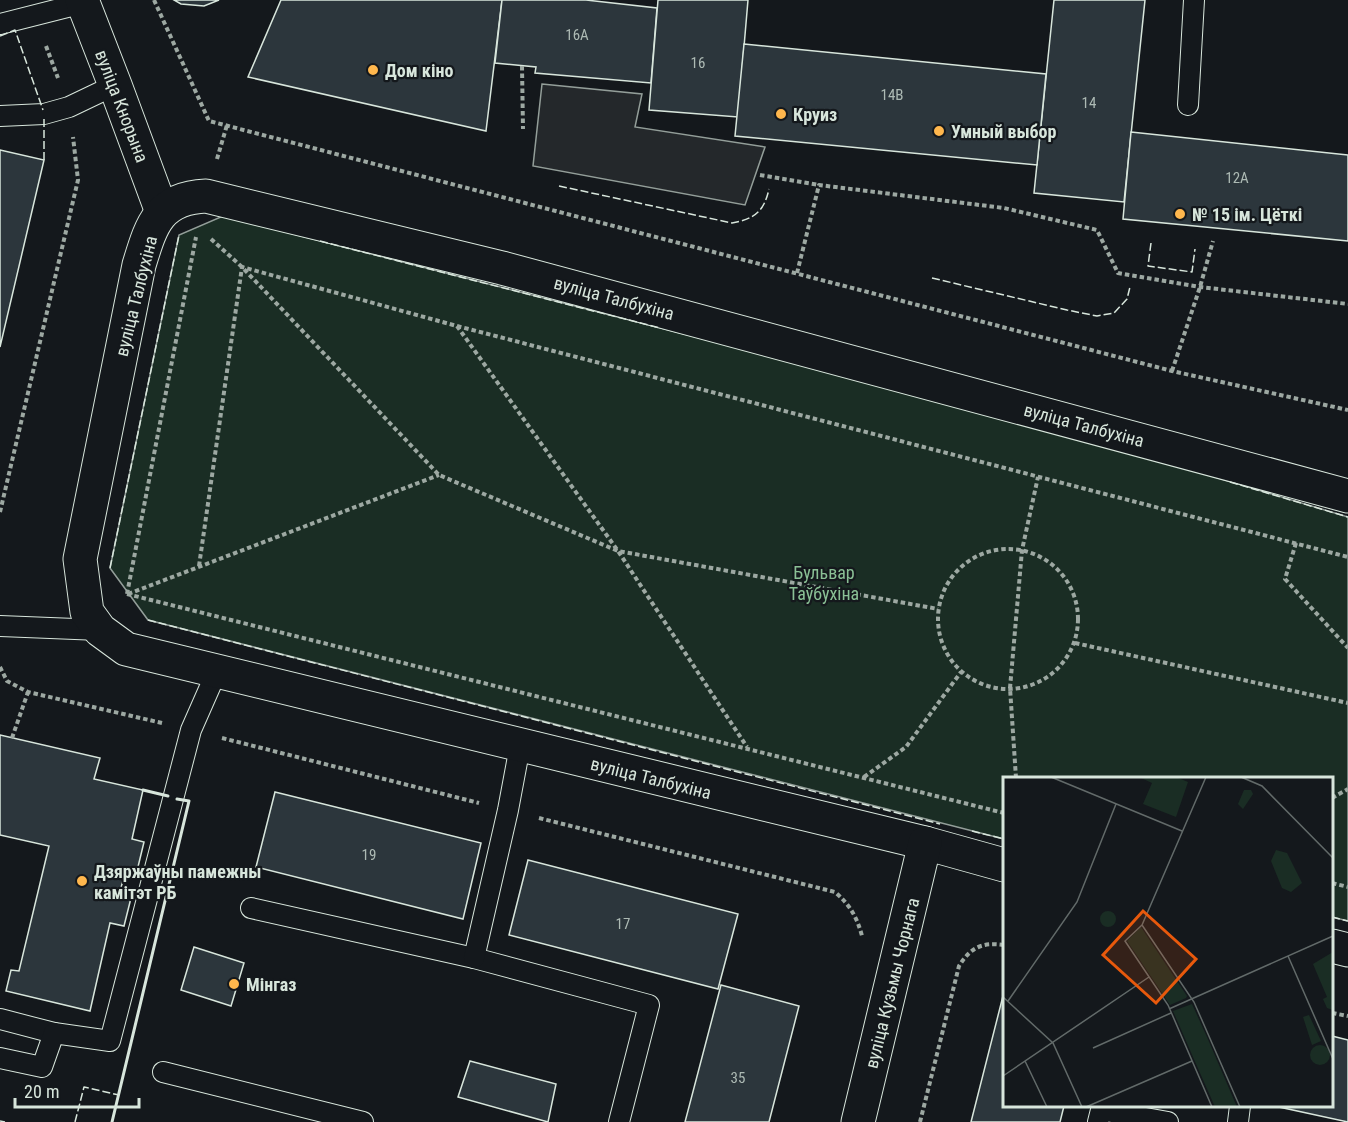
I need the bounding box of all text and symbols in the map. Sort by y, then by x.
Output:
house number: 16А [565,26,589,44]
street label: вуліца Кнорына [91,47,153,165]
house number: 16 [691,54,705,72]
place label: Дом кіно [385,60,453,81]
marker: Дом кіно [366,63,380,77]
house number: 14В [881,86,904,104]
house number: 14 [1082,94,1096,112]
place label: Круиз [793,104,837,125]
marker: Круиз [774,107,788,121]
place label: Умный выбор [951,121,1057,142]
marker: Умный выбор [932,124,946,138]
house number: 12А [1225,169,1249,187]
place label: № 15 ім. Цёткі [1192,204,1302,225]
marker: № 15 ім. Цёткі [1173,207,1187,221]
street label: вуліца Талбухіна [111,234,161,358]
street label: вуліца Талбухіна [552,272,676,324]
street label: вуліца Талбухіна [1022,399,1146,451]
park label: Бульвар Таўбухіна [789,562,859,604]
street label: вуліца Талбухіна [589,753,713,803]
inset map [1003,777,1333,1107]
house number: 19 [362,846,376,864]
place label: Дзяржаўны памежны камітэт РБ [94,861,262,903]
marker: Дзяржаўны памежны камітэт РБ [75,874,89,888]
street label: вуліца Кузьмы Чорнага [861,895,923,1071]
house number: 17 [616,915,630,933]
place label: Мінгаз [246,974,296,995]
marker: Мінгаз [227,977,241,991]
house number: 35 [731,1069,745,1087]
scale bar [15,1071,140,1109]
text: 20 m [24,1081,59,1102]

